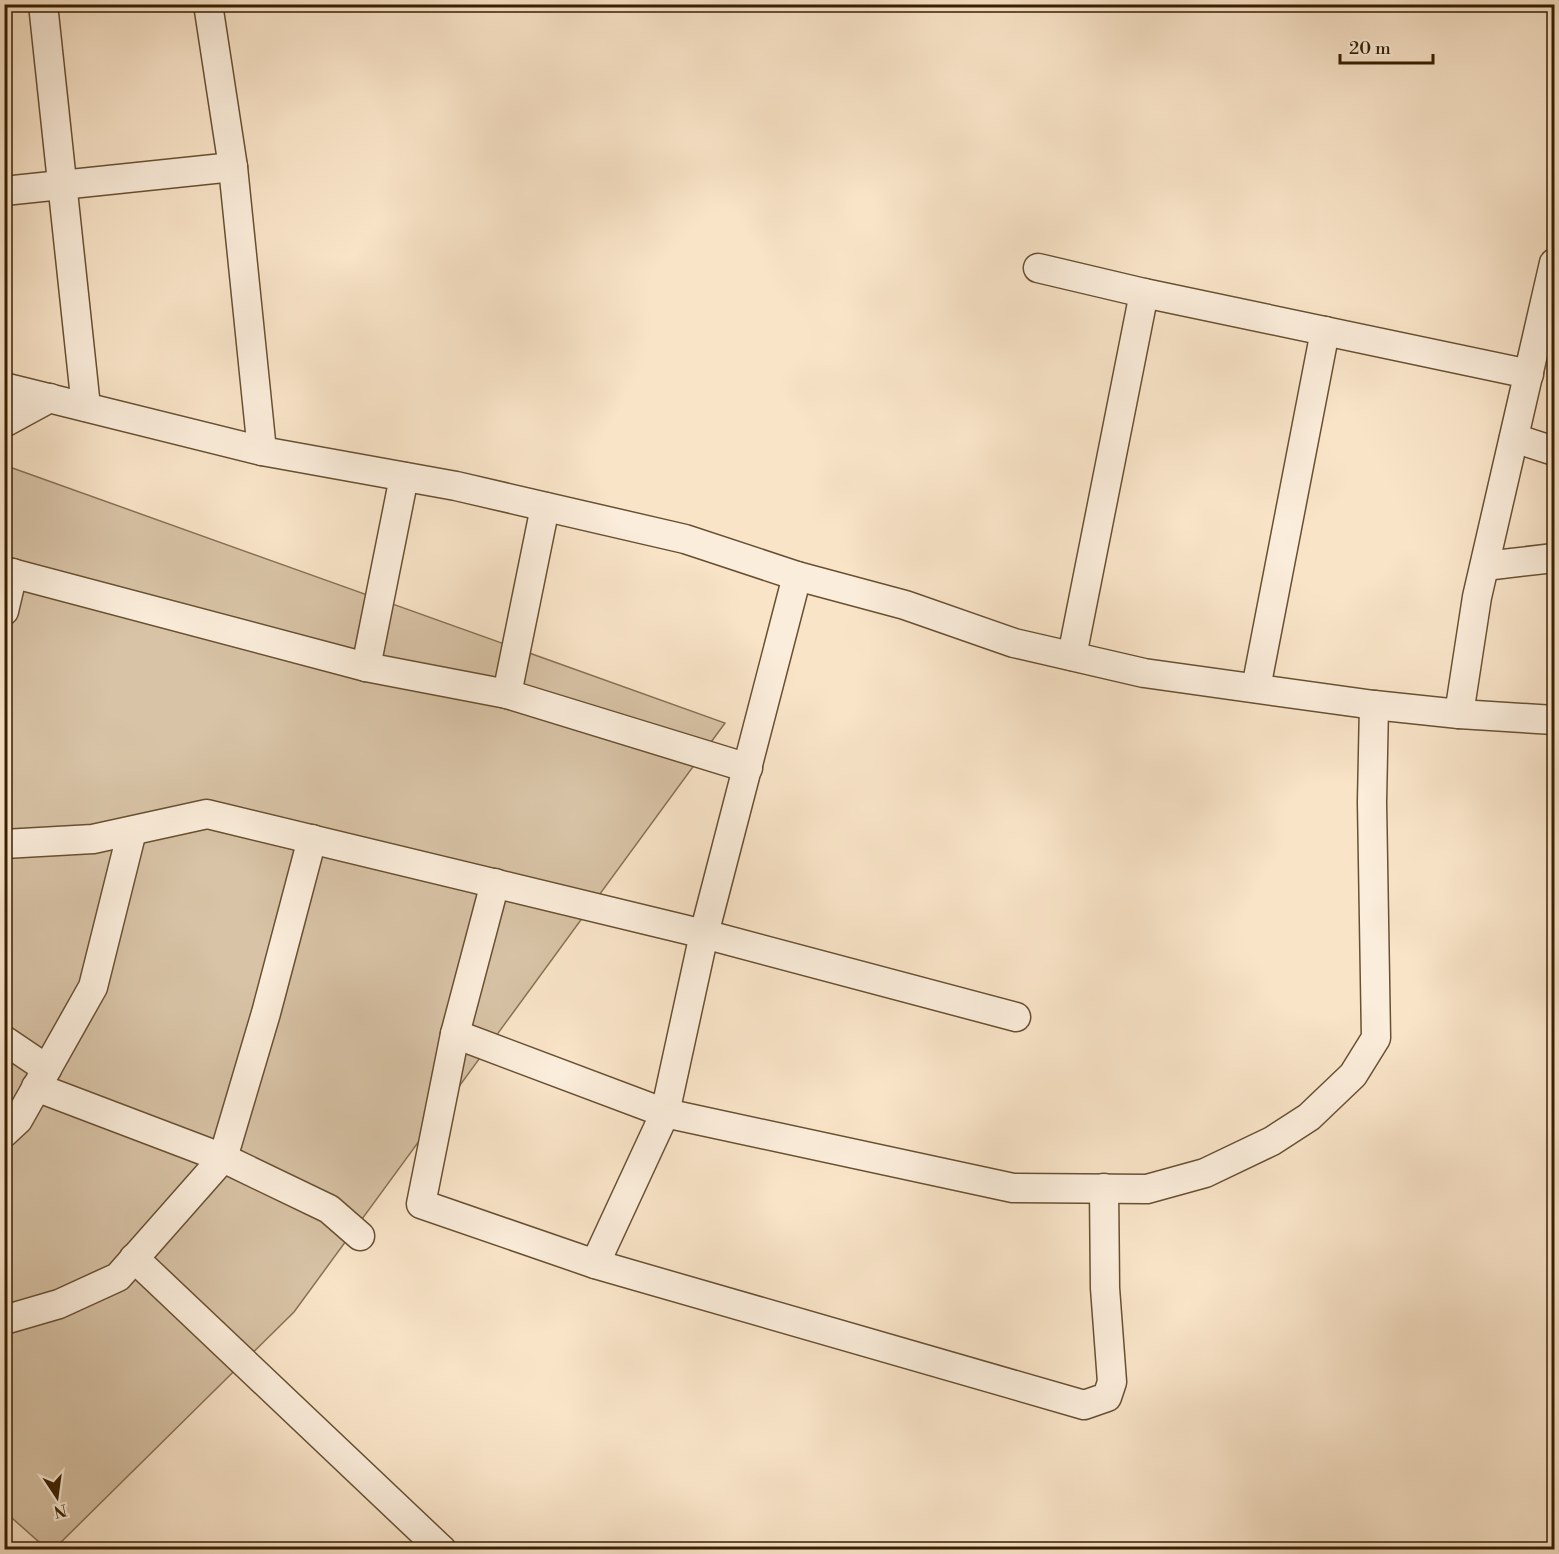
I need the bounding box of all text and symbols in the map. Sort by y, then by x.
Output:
scale bar [1340,27,1433,65]
text: 20 m [1349,37,1391,60]
north arrow [27,1467,87,1527]
text: N [51,1499,69,1522]

